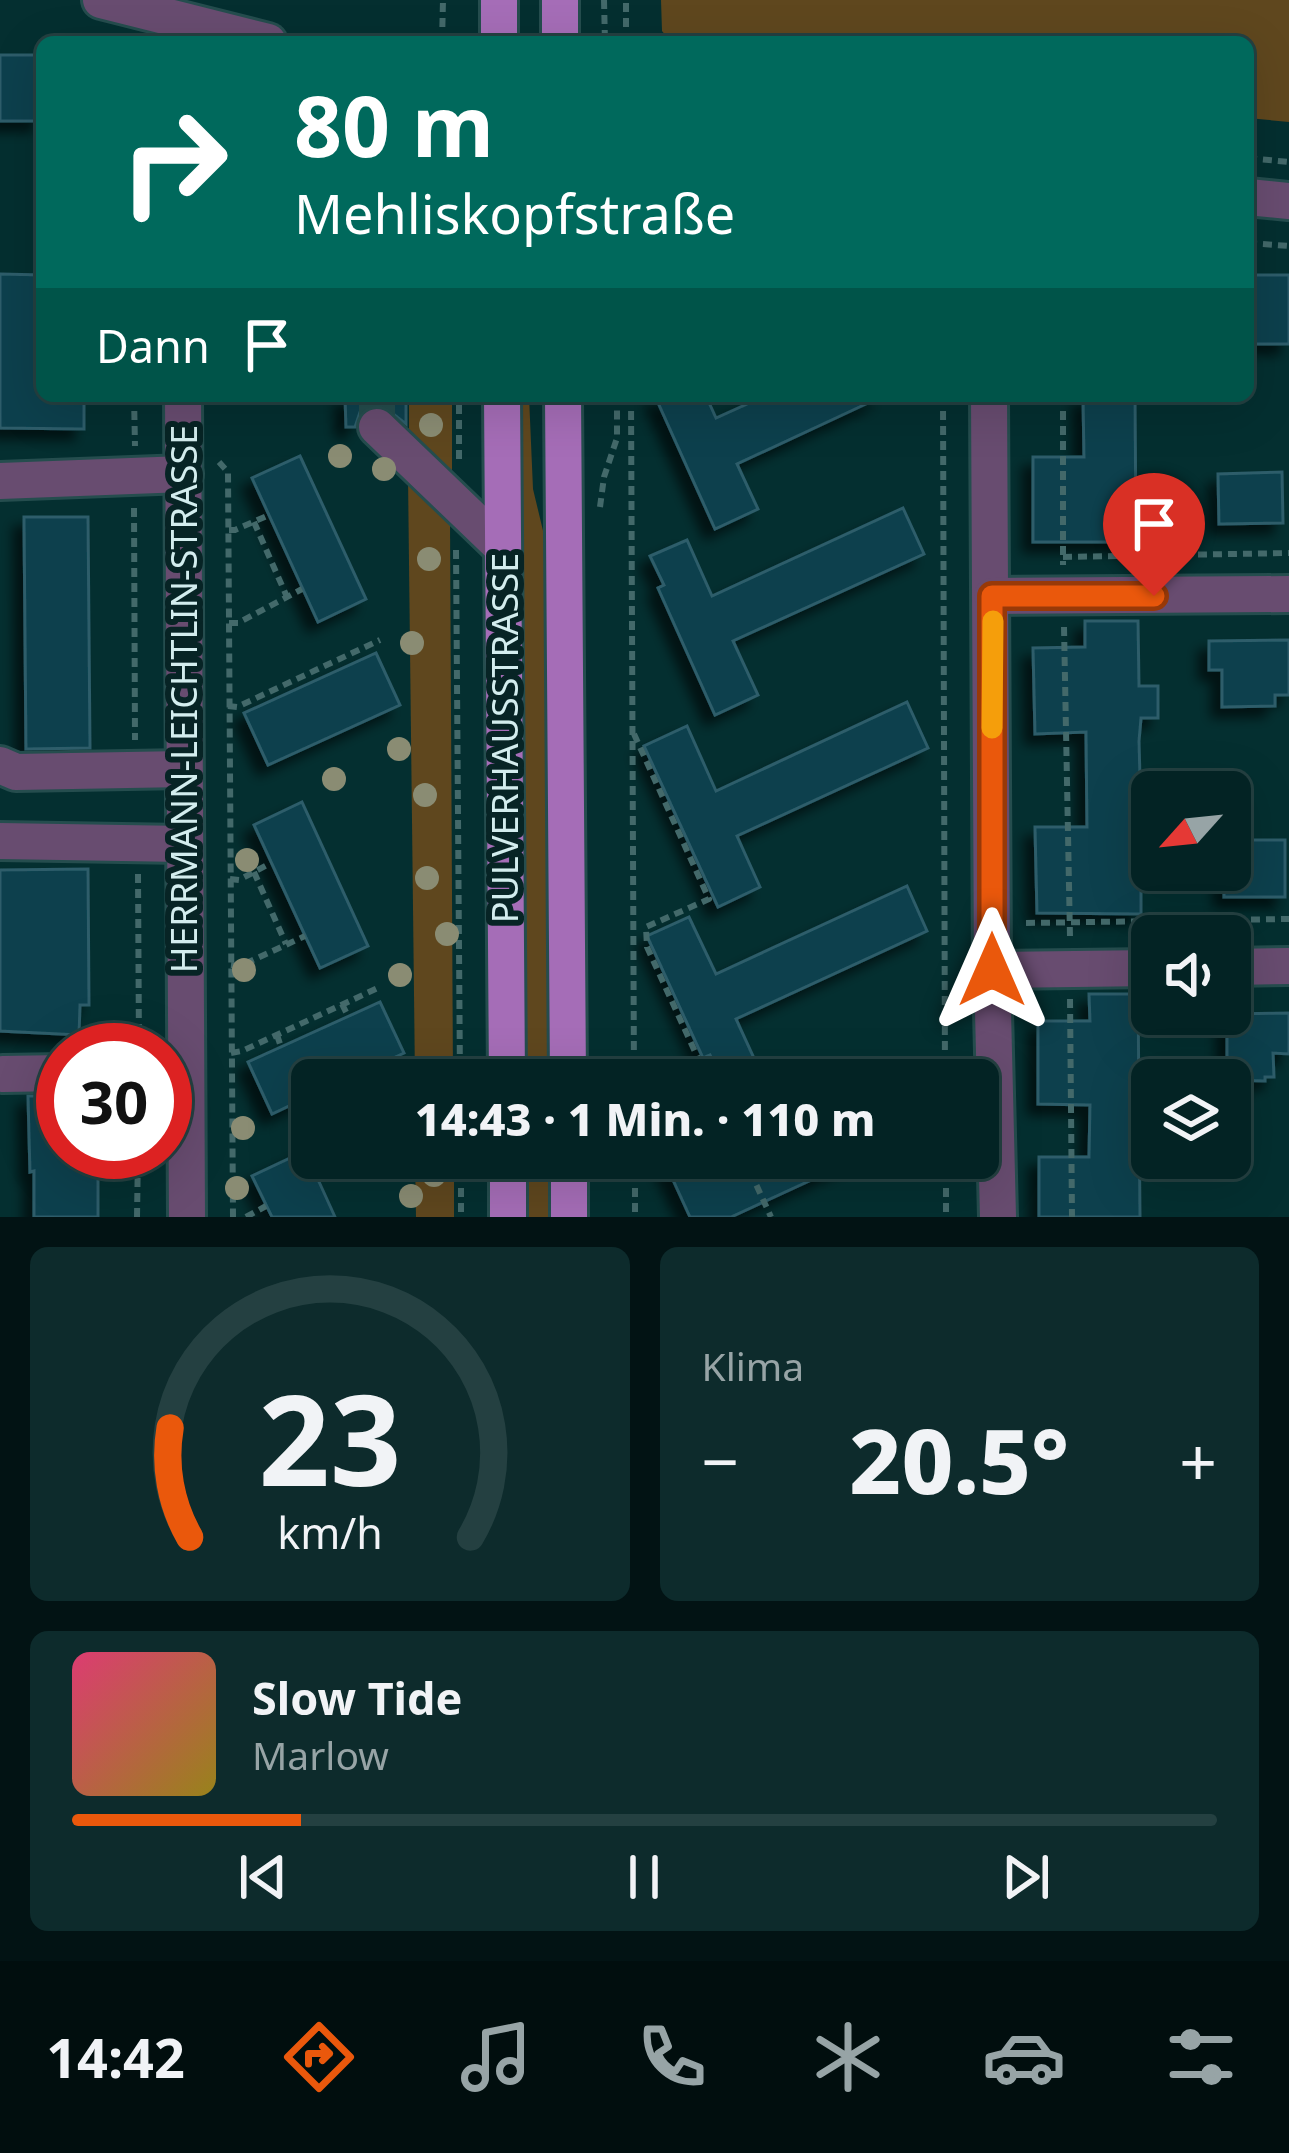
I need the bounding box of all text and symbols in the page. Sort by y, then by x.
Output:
text: 80 m [294,67,494,182]
icon: right [96,84,252,240]
text: Mehliskopfstraße [294,176,735,250]
icon: arrive [234,312,300,378]
text: Dann [96,315,210,376]
street label: HERRMANN-LEICHTLIN-STRASSE [159,425,208,973]
pin [1103,473,1205,596]
icon: arrive [1121,491,1187,557]
street label: PULVERHAUSSTRASSE [480,553,529,923]
north arrow [1131,771,1251,891]
map controls [1131,771,1251,1179]
position arrow [929,907,1055,1033]
button: sound [1131,915,1251,1035]
speed limit sign: 30 [36,1023,192,1179]
button: layers [1131,1059,1251,1179]
text: 14:43 · 1 Min. · 110 m [415,1088,875,1149]
text: Klima [702,1339,804,1392]
text: 23 [258,1353,401,1523]
text: 20.5° [849,1398,1069,1520]
text: − [702,1415,739,1505]
text: + [1179,1415,1217,1505]
text: km/h [277,1503,382,1562]
text: Slow Tide [252,1667,462,1728]
text: Marlow [252,1728,389,1781]
icon: previous [230,1844,296,1910]
icon: pause [611,1844,677,1910]
icon: next [993,1844,1059,1910]
icon: directions [277,2015,361,2099]
icon: music [454,2015,538,2099]
icon: phone [630,2015,714,2099]
icon: climate [806,2015,890,2099]
icon: car [982,2015,1066,2099]
icon: filters [1159,2015,1243,2099]
text: 14:42 [46,2020,185,2094]

